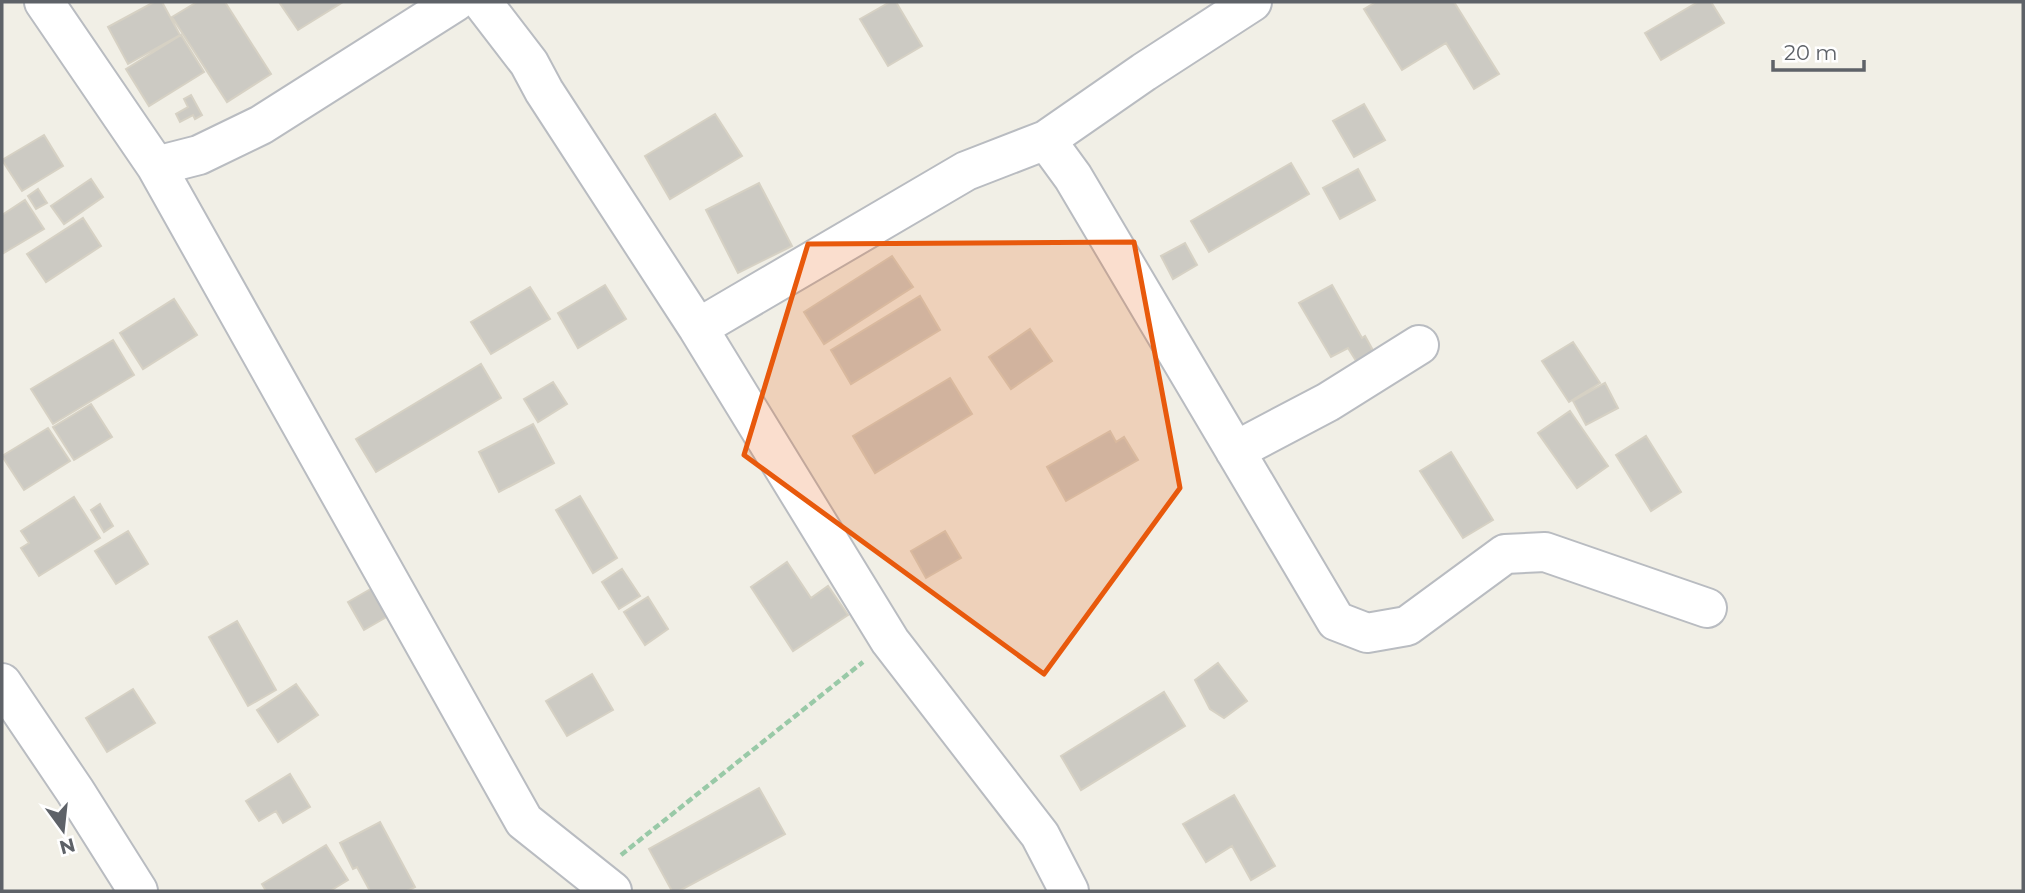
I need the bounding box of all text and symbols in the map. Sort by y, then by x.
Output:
scale bar [1773,28,1864,72]
text: 20 m [1784,40,1838,65]
north arrow [28,795,98,865]
text: N [57,833,78,859]

